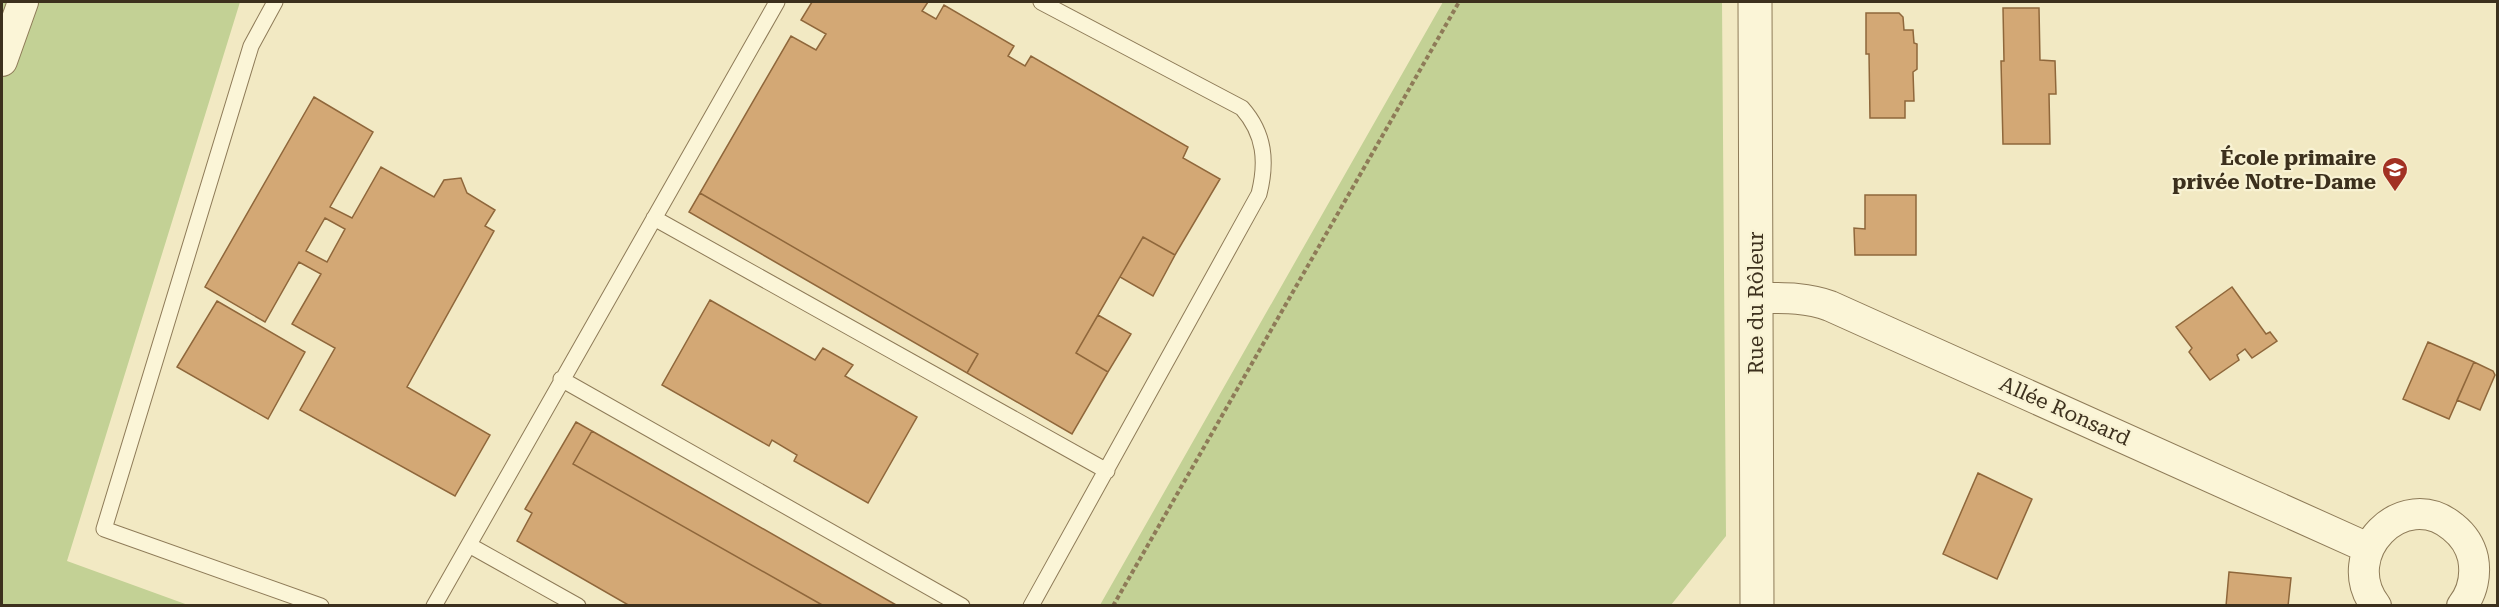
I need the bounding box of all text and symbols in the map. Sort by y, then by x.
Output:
place label: École primaire privée Notre-Dame [2172,145,2376,194]
school or university icon: École primaire privée Notre-Dame [2380,155,2410,193]
street label: Rue du Rôleur [1744,231,1768,374]
street label: Allée Ronsard [1996,372,2134,451]

